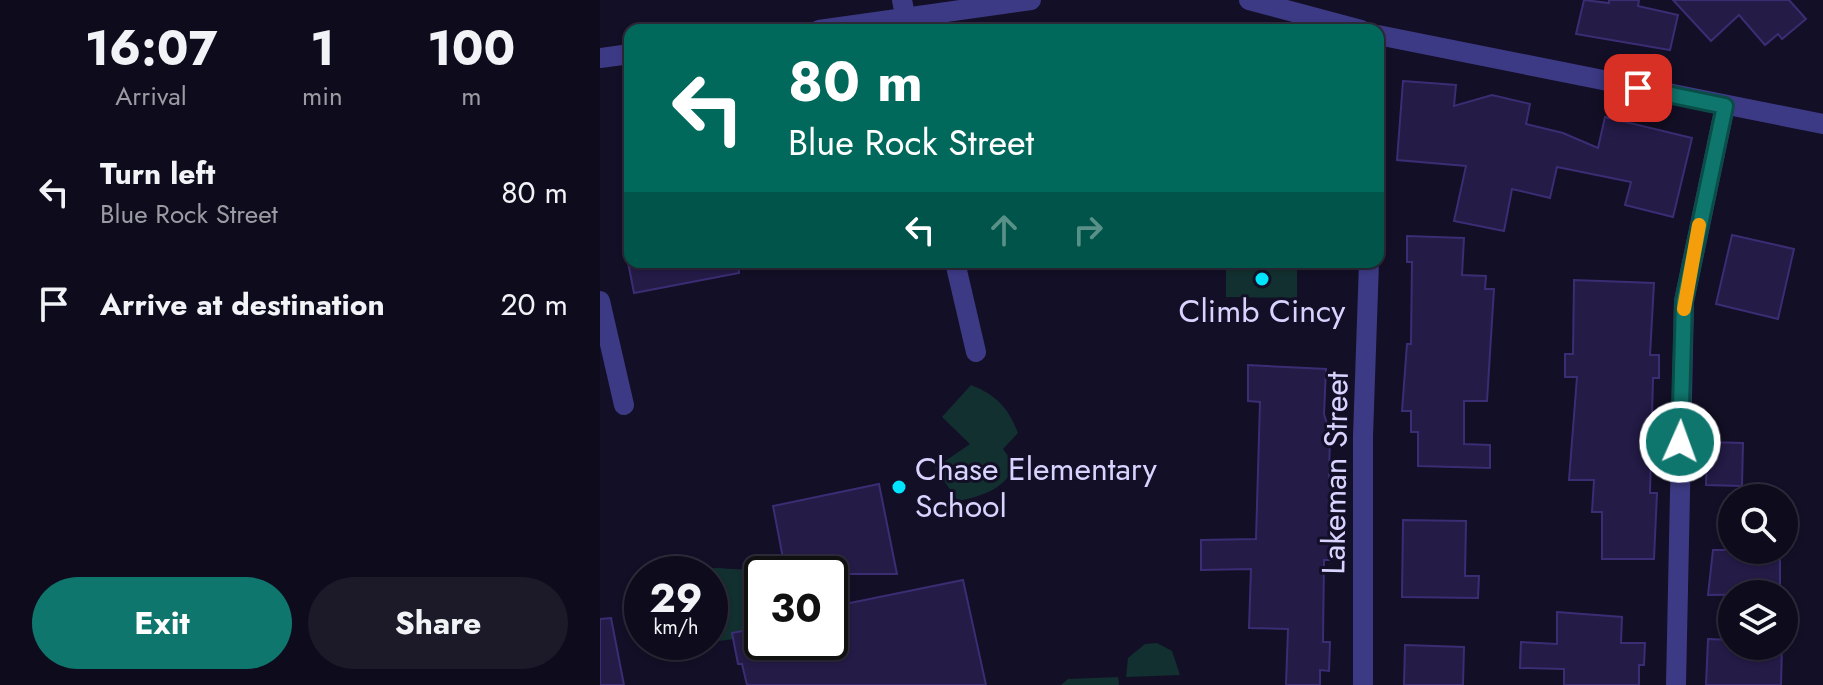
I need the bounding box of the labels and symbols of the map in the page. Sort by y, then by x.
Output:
pin [1604,54,1672,122]
marker: Climb Cincy [1253,270,1271,288]
place label: Climb Cincy [1179,288,1346,334]
street label: Lakeman Street [1310,371,1360,575]
position arrow [1638,400,1722,484]
place label: Chase Elementary School [915,446,1158,529]
marker: Chase Elementary School [890,478,908,496]
speed limit sign: 30 [744,556,848,660]

